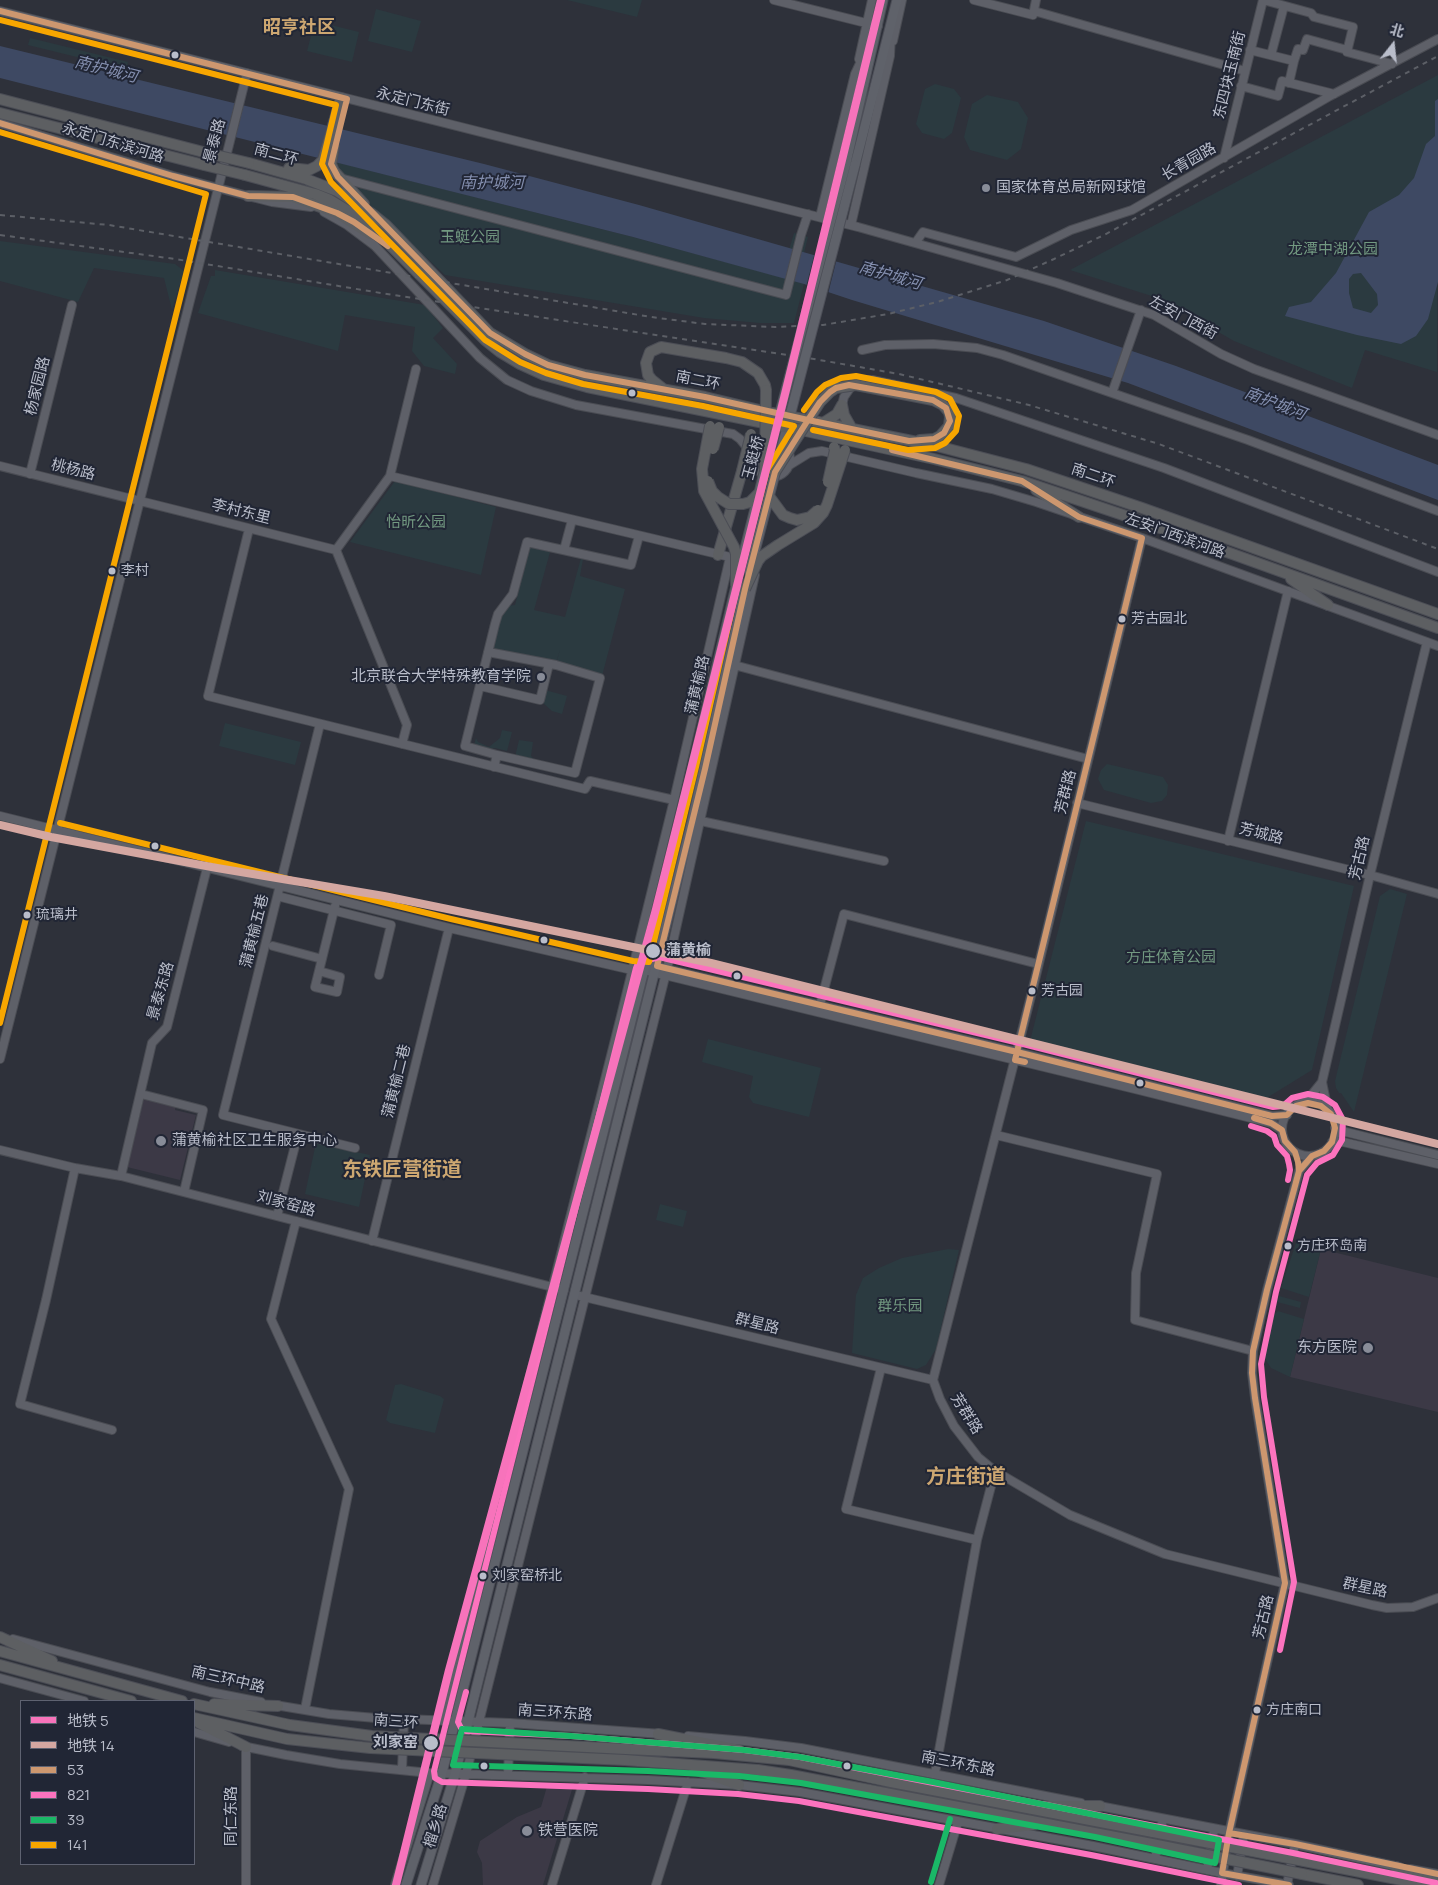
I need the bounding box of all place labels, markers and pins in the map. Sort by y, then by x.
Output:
unlabelled marker [170,50,180,60]
place label: 国家体育总局新网球馆 [996,179,1146,197]
marker: 国家体育总局新网球馆 [980,182,992,194]
unlabelled marker [627,388,637,398]
place label: 李村 [121,563,149,579]
marker: 李村 [107,566,117,576]
place label: 芳古园北 [1131,611,1187,627]
marker: 芳古园北 [1117,614,1127,624]
place label: 北京联合大学特殊教育学院 [351,668,531,686]
marker: 北京联合大学特殊教育学院 [535,671,547,683]
unlabelled marker [150,841,160,851]
place label: 琉璃井 [36,907,78,923]
marker: 琉璃井 [22,910,32,920]
unlabelled marker [539,935,549,945]
marker: 蒲黄榆 [644,942,662,960]
place label: 蒲黄榆 [666,942,711,960]
unlabelled marker [732,971,742,981]
place label: 芳古园 [1041,983,1083,999]
marker: 芳古园 [1027,986,1037,996]
unlabelled marker [1135,1078,1145,1088]
place label: 蒲黄榆社区卫生服务中心 [172,1132,337,1150]
marker: 蒲黄榆社区卫生服务中心 [154,1134,168,1148]
place label: 方庄环岛南 [1297,1238,1367,1254]
marker: 方庄环岛南 [1283,1241,1293,1251]
place label: 东方医院 [1297,1339,1357,1357]
marker: 东方医院 [1361,1341,1375,1355]
place label: 刘家窑桥北 [492,1568,562,1584]
marker: 刘家窑桥北 [478,1571,488,1581]
place label: 方庄南口 [1266,1702,1322,1718]
marker: 方庄南口 [1252,1705,1262,1715]
place label: 刘家窑 [373,1734,418,1752]
marker: 刘家窑 [422,1734,440,1752]
unlabelled marker [479,1761,489,1771]
unlabelled marker [842,1761,852,1771]
place label: 铁营医院 [538,1822,598,1840]
marker: 铁营医院 [520,1824,534,1838]

